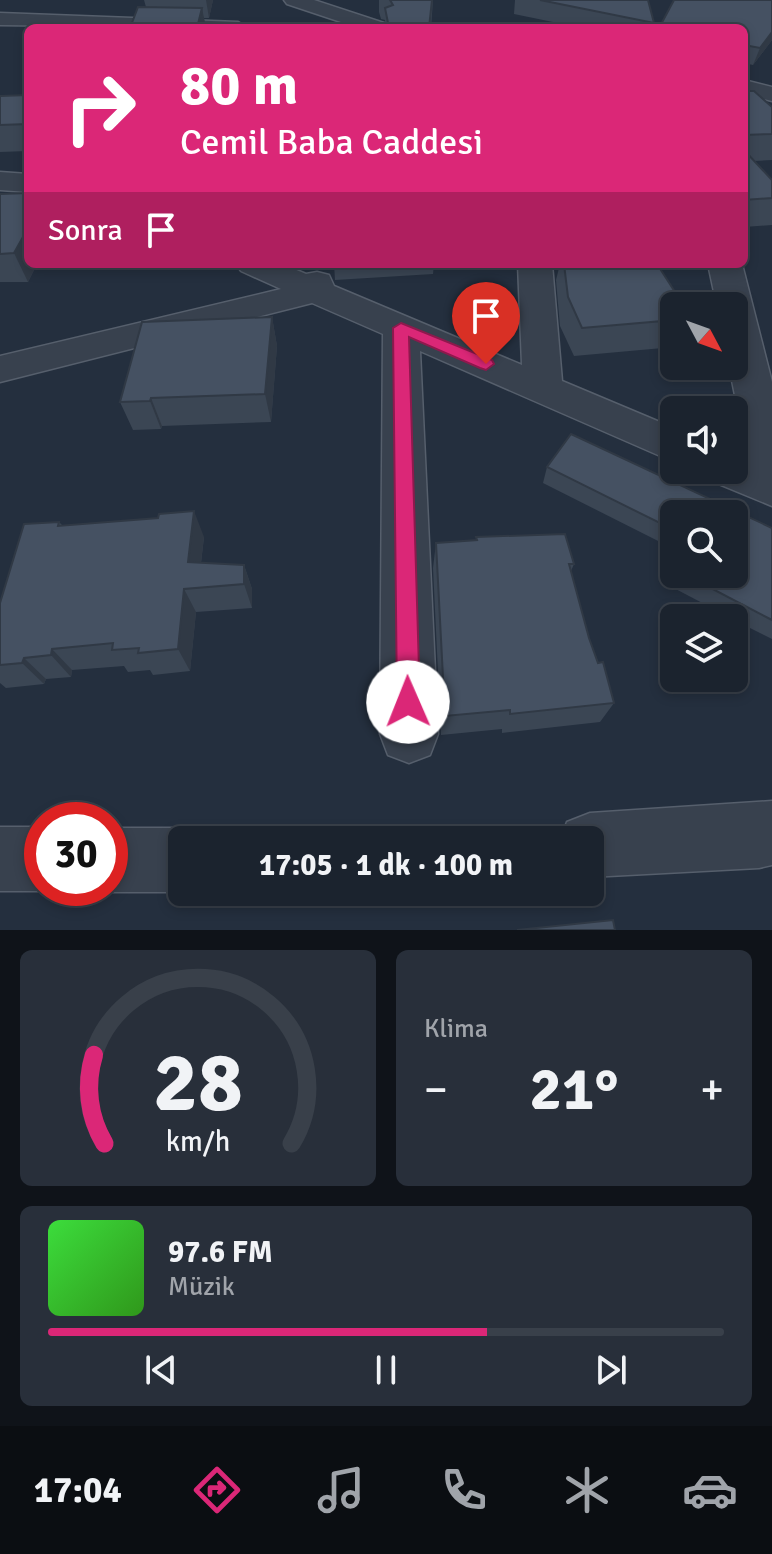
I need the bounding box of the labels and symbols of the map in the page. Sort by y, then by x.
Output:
pin [452,282,520,364]
north arrow [660,292,748,380]
position arrow [366,660,450,744]
speed limit sign: 30 [24,802,128,906]

